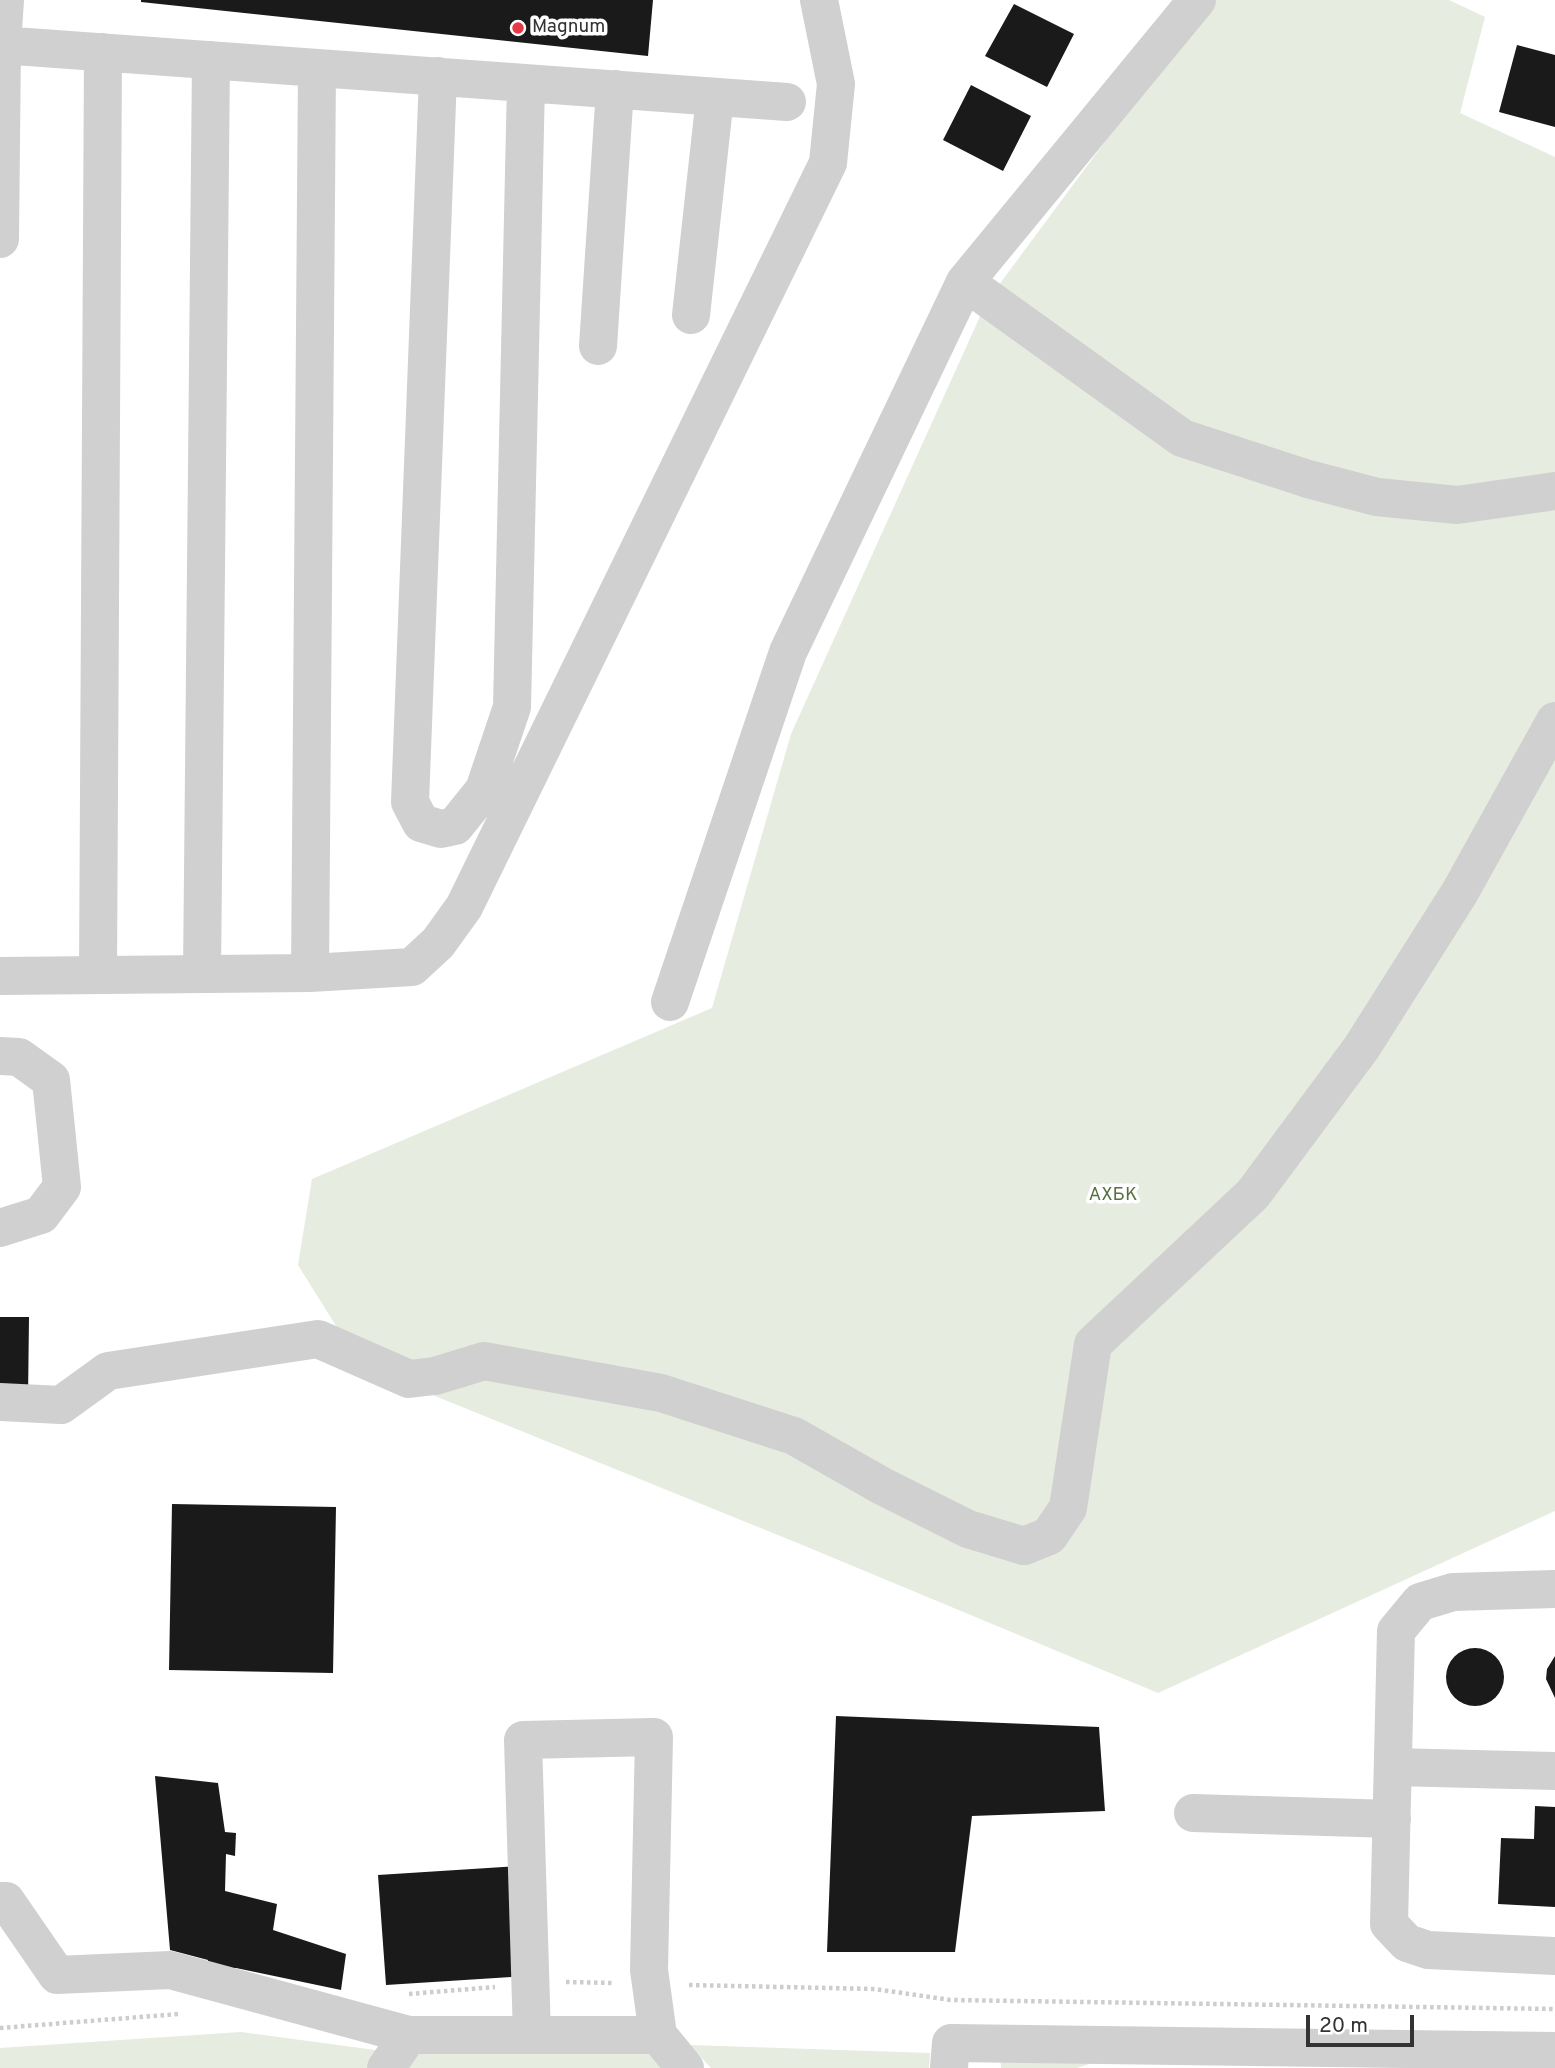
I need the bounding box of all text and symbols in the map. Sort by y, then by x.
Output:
place label: Magnum [532,17,605,39]
marker: Magnum [510,20,526,36]
park label: АХБК [1089,1185,1137,1207]
scale bar [1310,2002,1418,2046]
text: 20 m [1319,2013,1368,2040]

